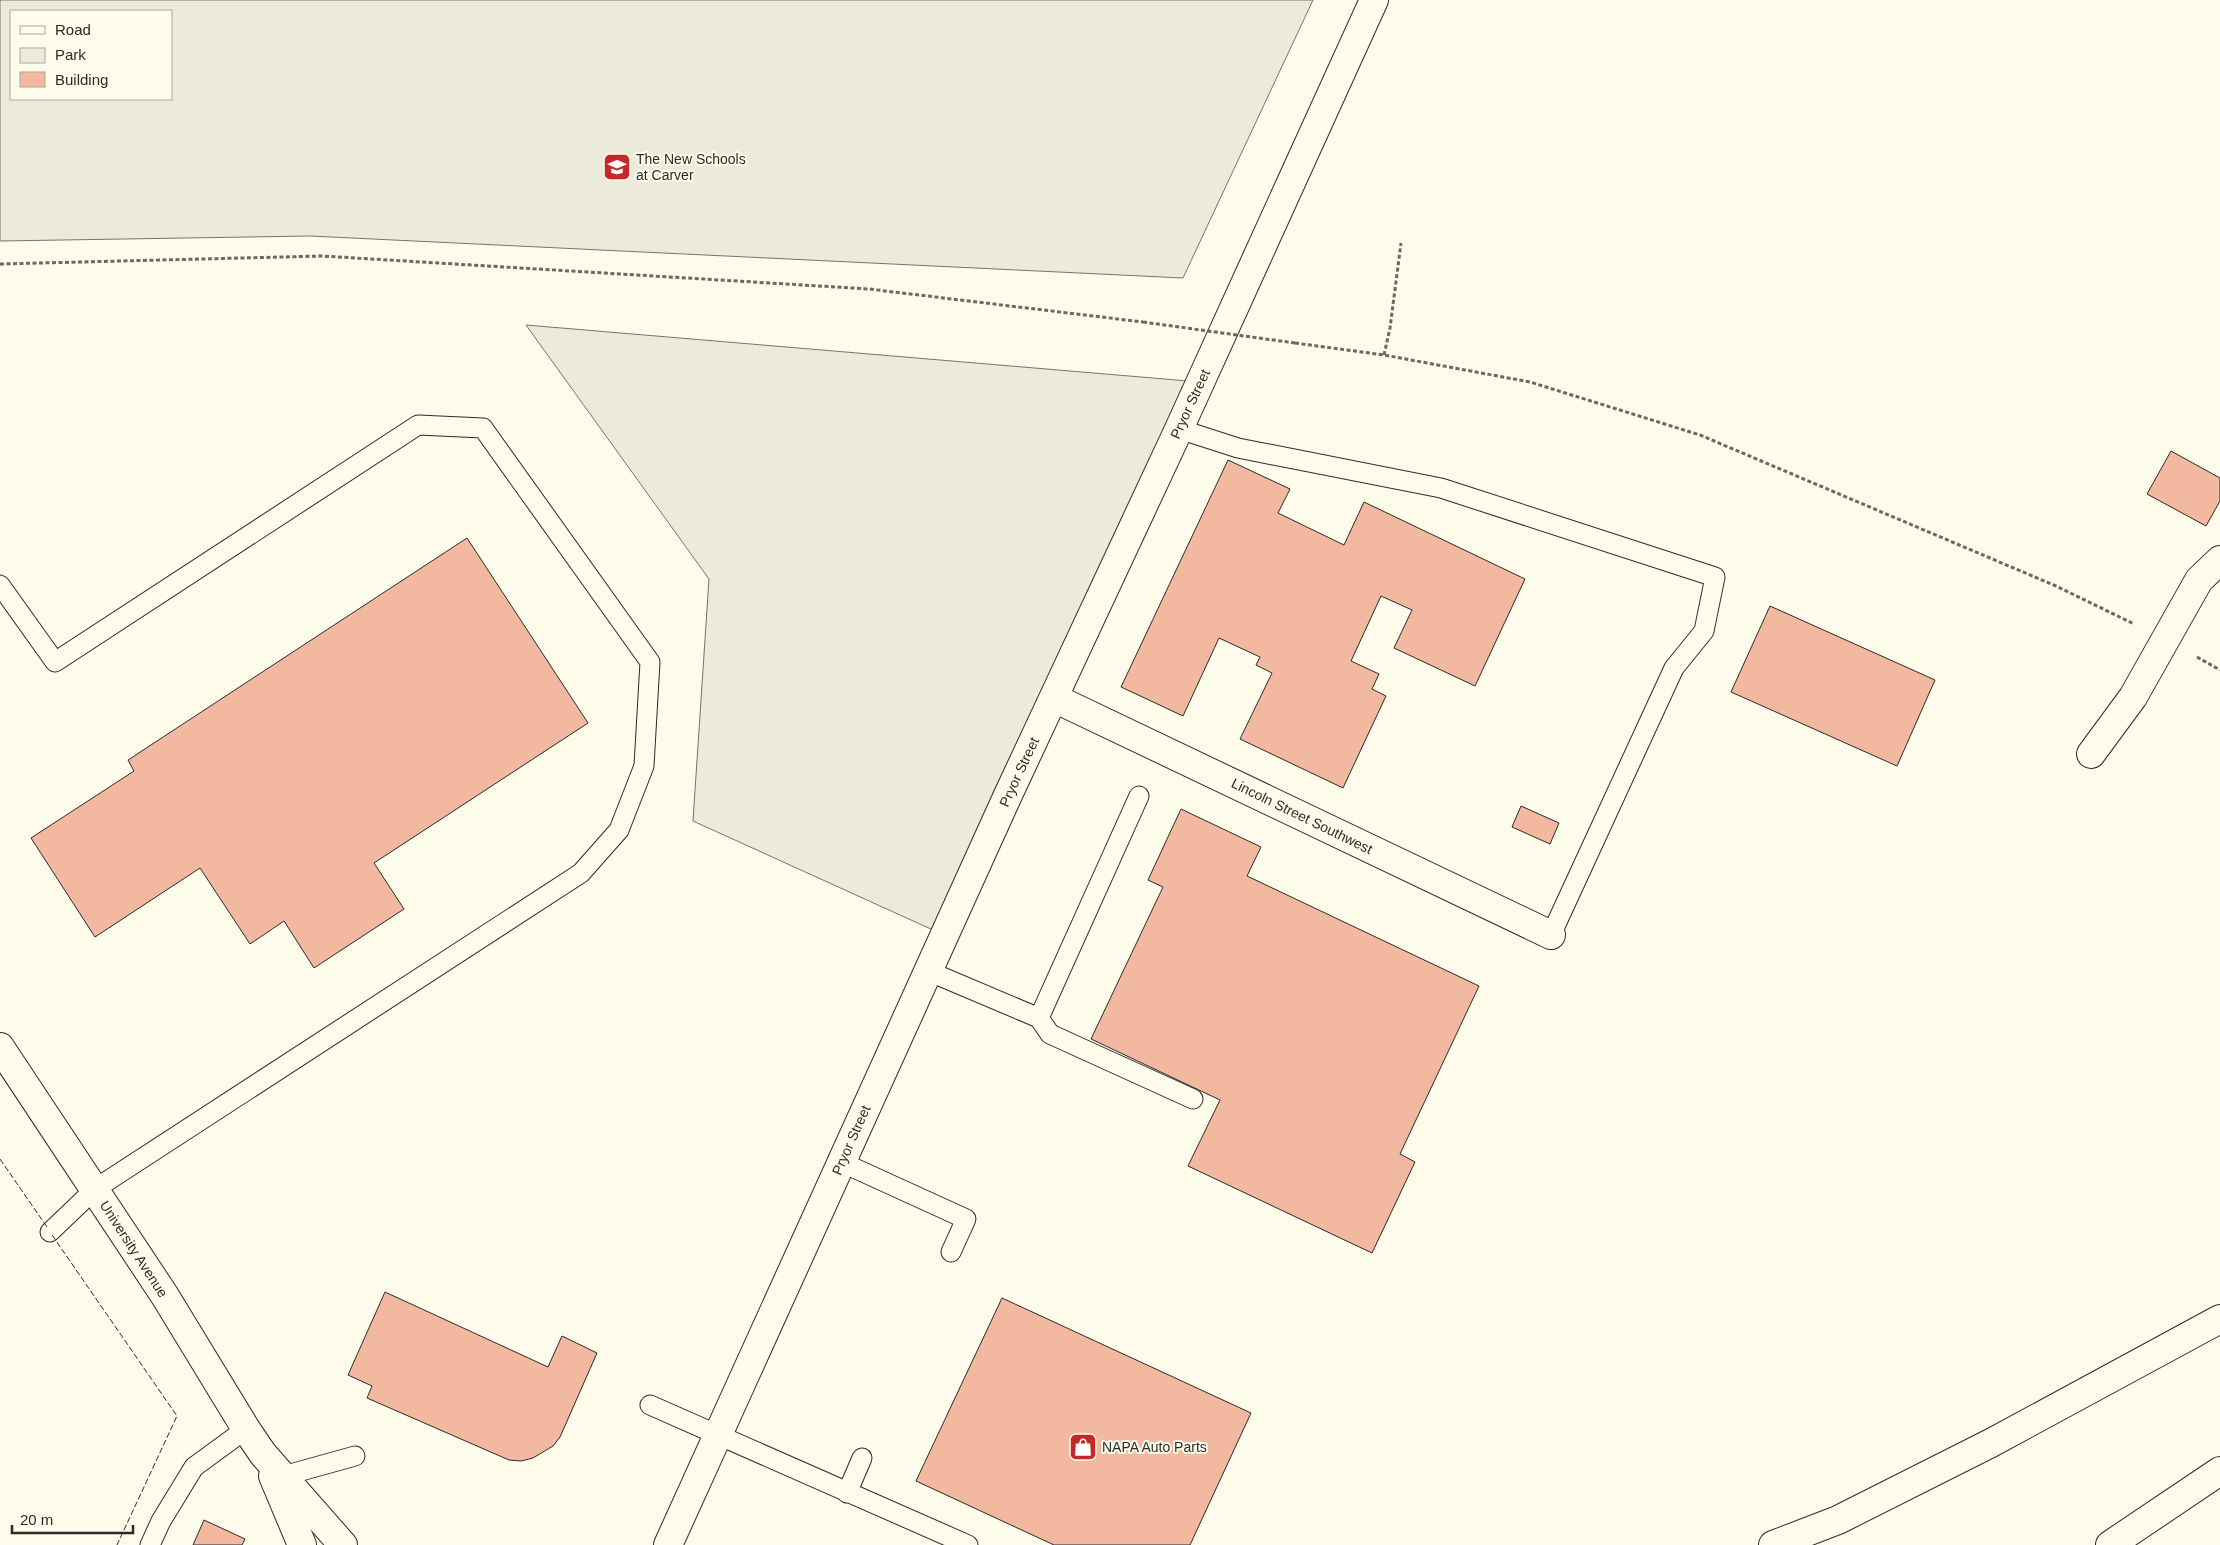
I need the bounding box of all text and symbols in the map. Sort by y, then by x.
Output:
legend [10,10,172,100]
text: Road [55,21,91,38]
text: Park [55,46,86,63]
text: Building [55,71,108,88]
place label: The New Schools at Carver [636,151,746,183]
school or university icon: The New Schools at Carver [602,152,632,182]
street label: Pryor Street [1167,367,1213,441]
street label: Pryor Street [996,735,1042,809]
street label: Lincoln Street Southwest [1229,775,1375,857]
street label: Pryor Street [828,1103,874,1177]
street label: University Avenue [97,1198,171,1300]
shop icon: NAPA Auto Parts [1068,1432,1098,1462]
place label: NAPA Auto Parts [1102,1439,1207,1455]
scale bar [12,1502,134,1534]
text: 20 m [20,1511,53,1528]

